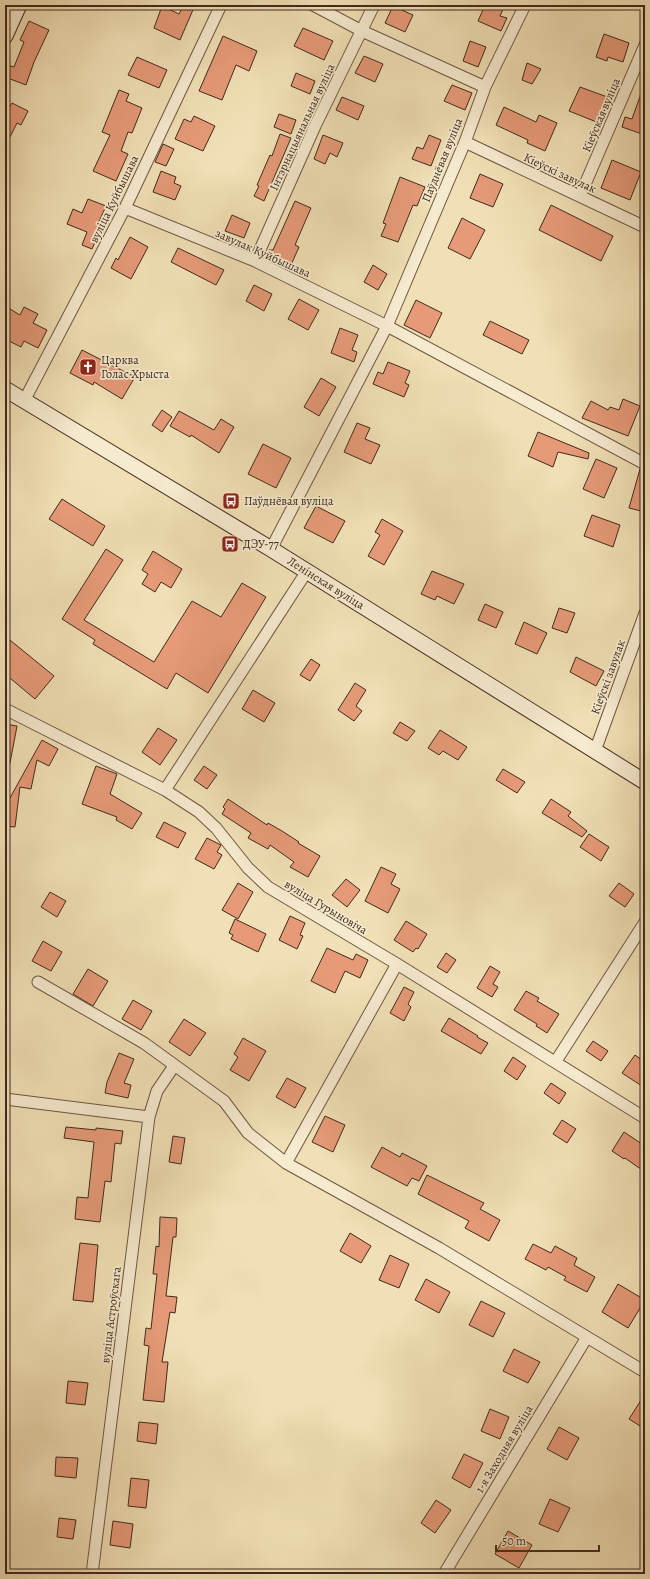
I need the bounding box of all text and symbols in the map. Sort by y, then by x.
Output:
street label: Інтэрнацыянальная вуліца [265,60,339,193]
street label: Кіеўская вуліца [578,75,624,155]
street label: Паўднёвая вуліца [418,115,466,204]
street label: Кіеўскі завулак [521,149,599,197]
street label: вуліца Куйбышава [86,152,142,246]
street label: завулак Куйбышава [213,225,314,281]
place label: Царква Голас Хрыста [101,352,170,382]
church icon: Царква Голас Хрыста [78,357,98,377]
bus stop icon: Паўднёвая вуліца [221,491,241,511]
place label: Паўднёвая вуліца [244,493,334,509]
bus stop icon: ДЭУ-77 [220,534,240,554]
place label: ДЭУ-77 [243,536,280,552]
street label: Ленінская вуліца [284,553,368,613]
street label: Кіеўскі завулак [587,637,629,717]
street label: вуліца Гурыновіча [282,876,371,938]
street label: вуліца Астроўскага [97,1265,125,1364]
street label: 1-я Заходняя вуліца [471,1402,537,1496]
scale bar [496,1527,599,1553]
text: 50 m [502,1533,526,1549]

